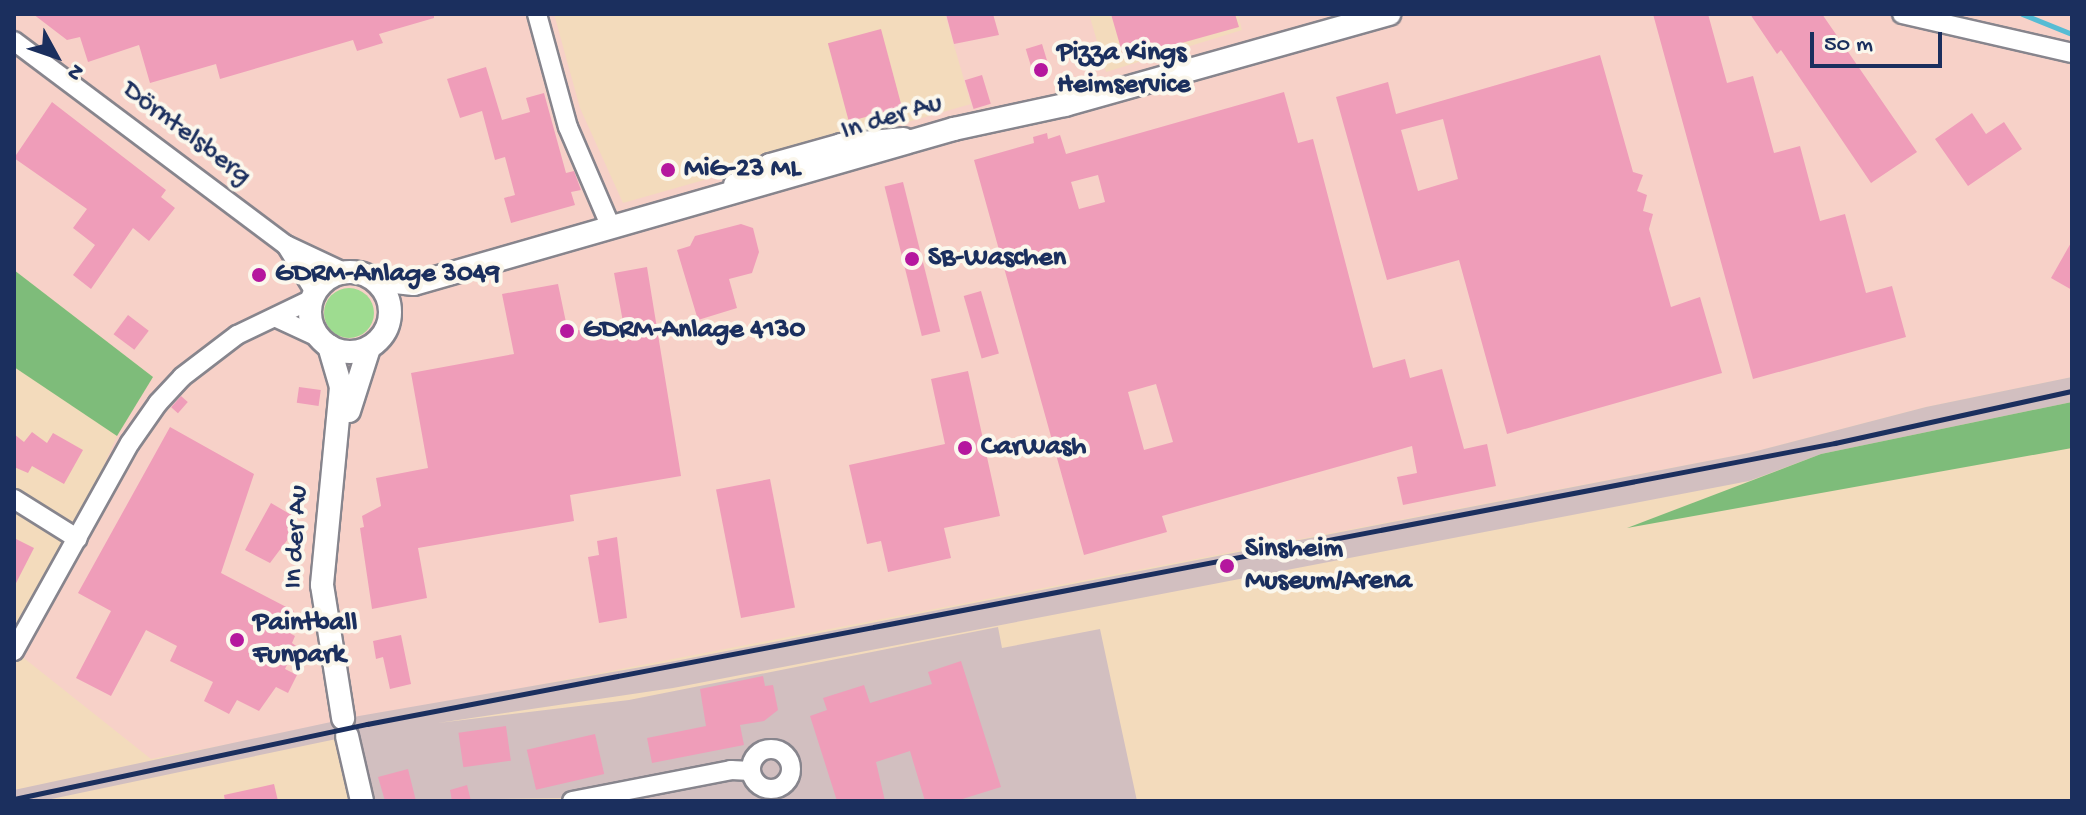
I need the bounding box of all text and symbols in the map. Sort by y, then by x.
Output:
north arrow [16,16,96,96]
scale bar [1814,16,1946,66]
text: 50 m [1824,31,1873,60]
place label: Pizza Kings Heimservice [1057,37,1190,103]
text: N [60,58,89,85]
marker: Pizza Kings Heimservice [1032,61,1050,79]
street label: Dörntelsberg [115,74,257,194]
street label: In der Au [837,87,947,149]
place label: MiG-23 ML [684,153,801,187]
marker: MiG-23 ML [659,161,677,179]
place label: SB-Waschen [928,242,1066,276]
marker: SB-Waschen [903,250,921,268]
place label: GDRM-Anlage 3049 [275,258,500,292]
marker: GDRM-Anlage 3049 [250,266,268,284]
place label: GDRM-Anlage 4130 [583,314,805,348]
marker: GDRM-Anlage 4130 [558,322,576,340]
place label: CarWash [981,431,1086,465]
marker: CarWash [956,439,974,457]
street label: In der Au [278,484,316,590]
place label: Sinsheim Museum/Arena [1245,533,1412,599]
marker: Sinsheim Museum/Arena [1216,555,1238,577]
place label: Paintball Funpark [253,607,357,673]
marker: Paintball Funpark [228,631,246,649]

